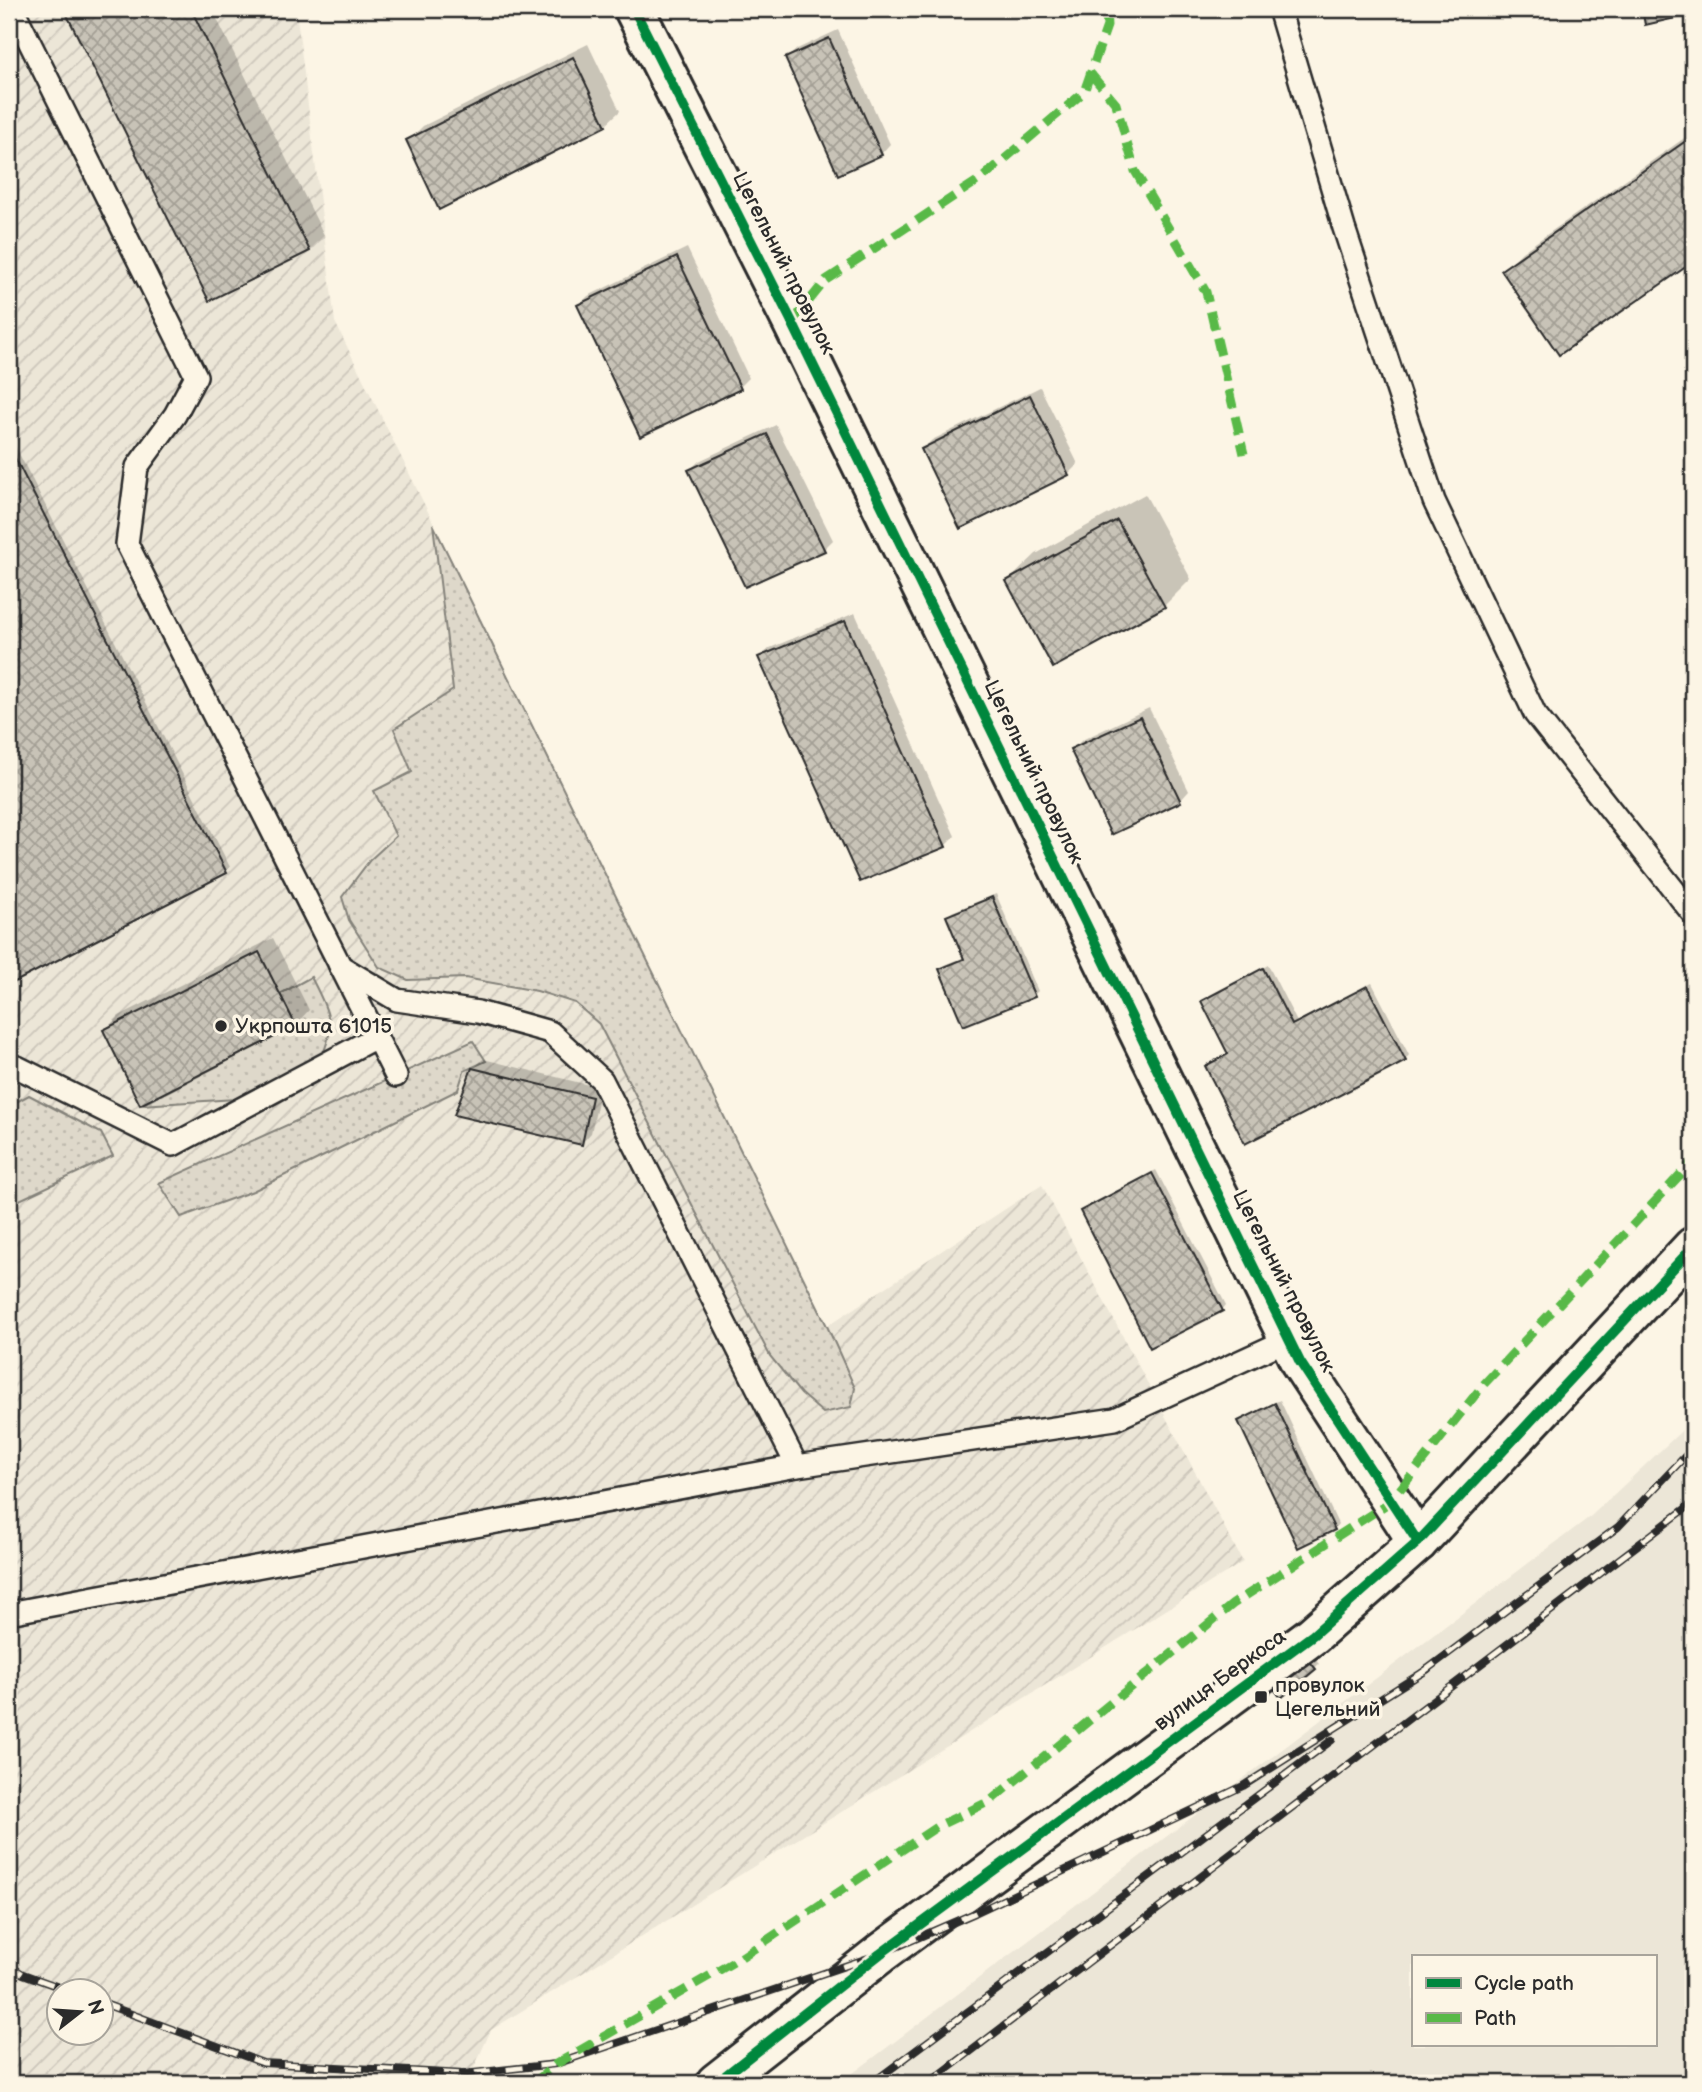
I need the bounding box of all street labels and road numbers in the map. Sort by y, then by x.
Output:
street label: Цегельний провулок [727,168,841,358]
street label: Цегельний провулок [979,676,1089,868]
street label: Цегельний провулок [1227,1186,1341,1376]
street label: вулиця Беркоса [1149,1624,1291,1736]

